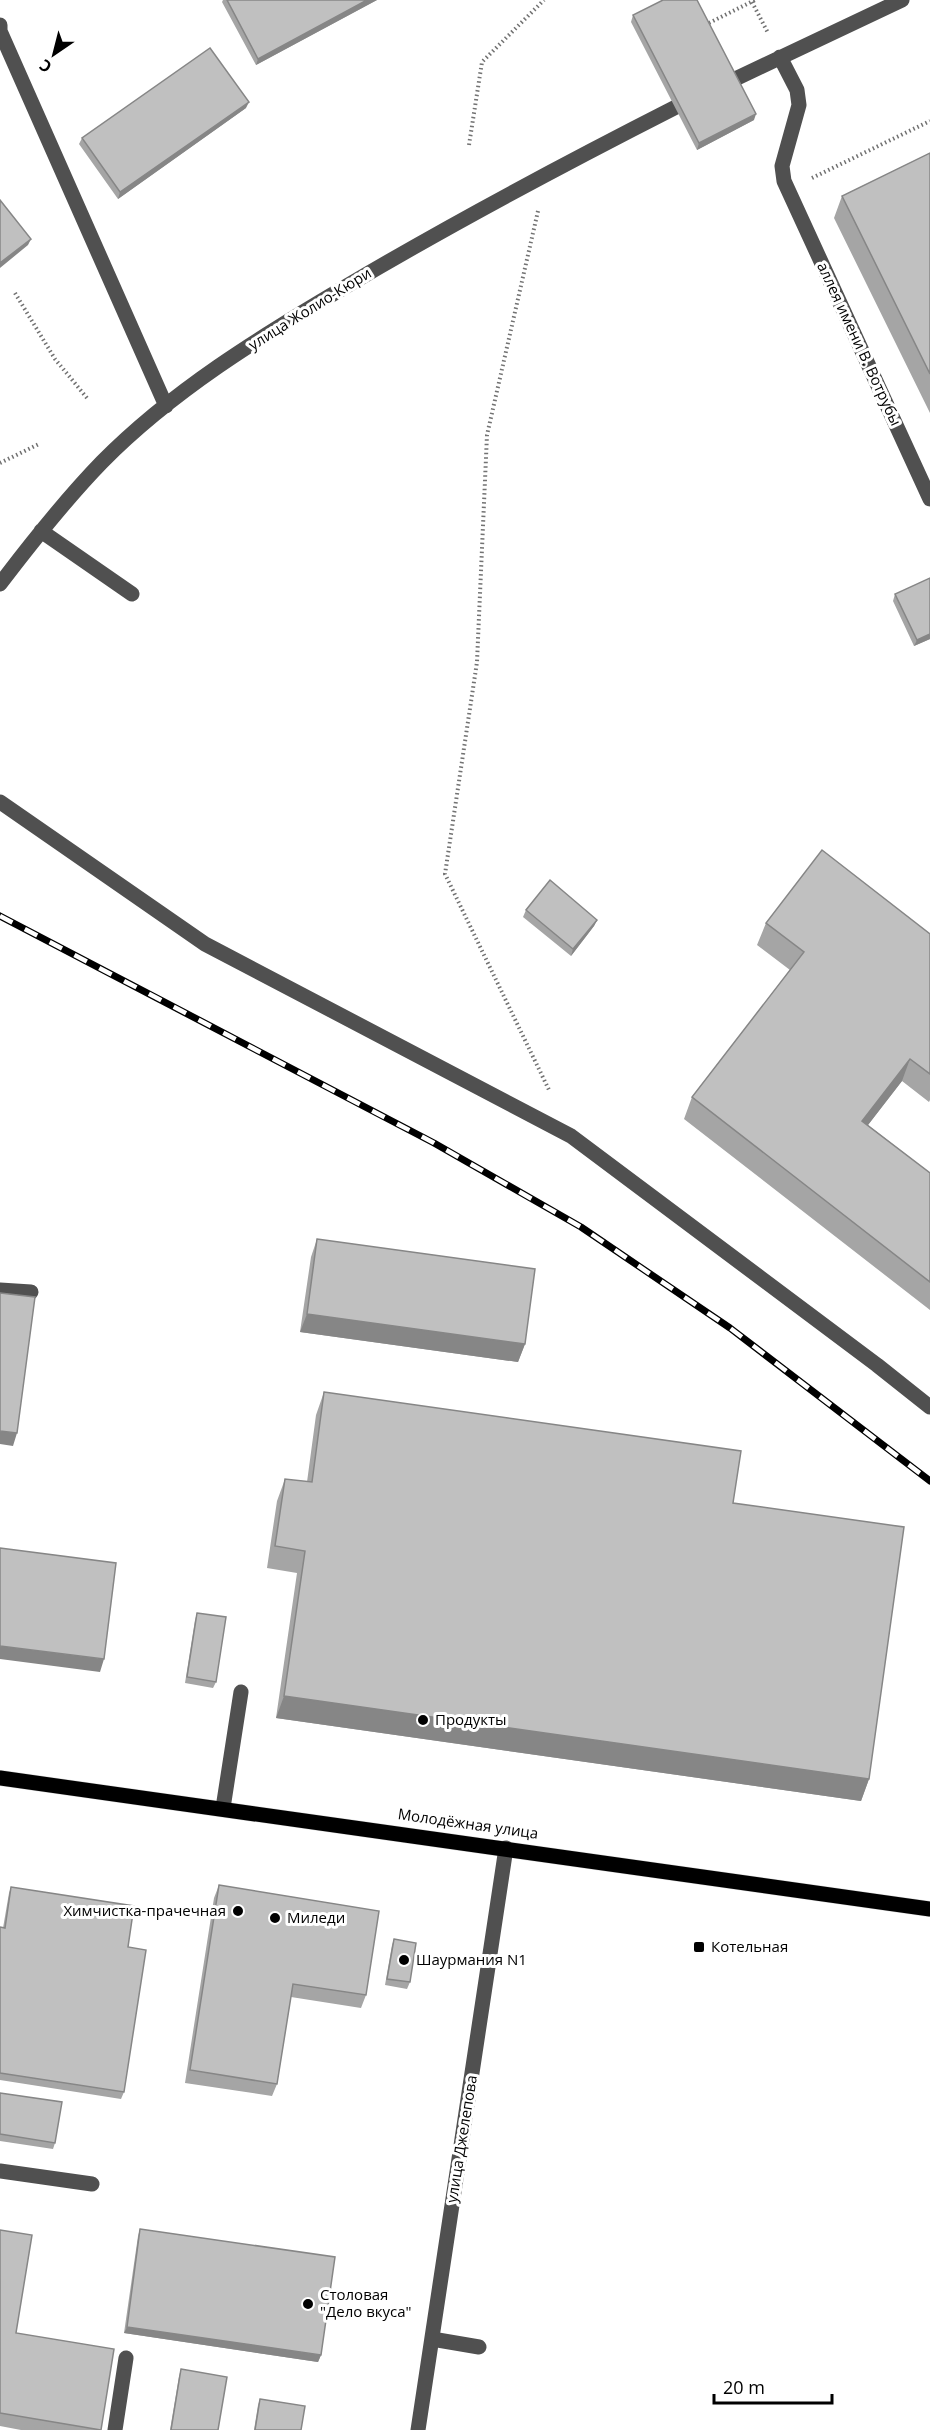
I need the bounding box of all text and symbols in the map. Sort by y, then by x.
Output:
north arrow [24,24,84,84]
text: С [35,54,56,78]
street label: аллея имени В. Вотрубы [813,258,907,429]
street label: улица Жолио-Кюри [244,262,375,354]
place label: Продукты [435,1709,507,1729]
marker: Продукты [416,1713,430,1727]
street label: Молодёжная улица [397,1803,540,1843]
place label: Химчистка-прачечная [63,1900,226,1920]
marker: Химчистка-прачечная [231,1904,245,1918]
place label: Миледи [287,1907,345,1927]
marker: Миледи [268,1911,282,1925]
place label: Котельная [711,1936,788,1956]
marker: Котельная [692,1940,706,1954]
place label: Шаурмания N1 [416,1949,527,1969]
marker: Шаурмания N1 [397,1953,411,1967]
street label: улица Джелепова [441,2073,481,2204]
place label: Столовая "Дело вкуса" [320,2284,412,2321]
marker: Столовая "Дело вкуса" [301,2297,315,2311]
scale bar [714,2367,832,2405]
text: 20 m [723,2375,765,2399]

